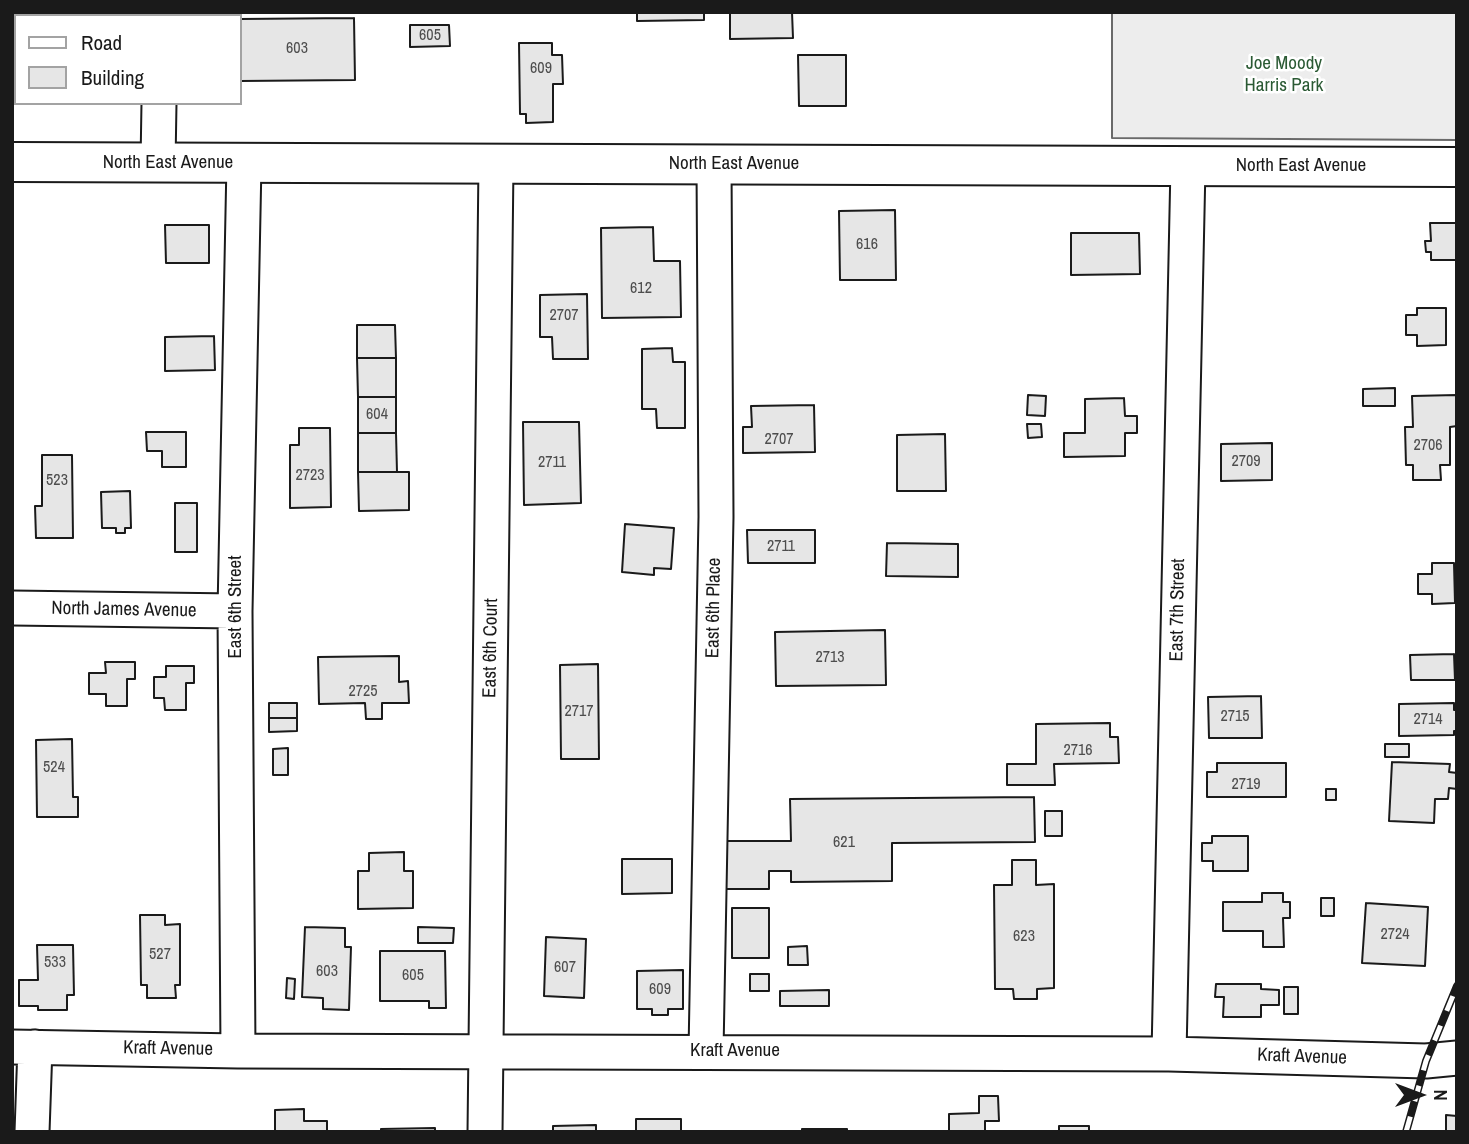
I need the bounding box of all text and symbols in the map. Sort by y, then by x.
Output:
legend [14,14,242,105]
house number: 605 [419,26,441,46]
text: Road [81,28,122,57]
house number: 603 [286,39,308,59]
park label: Joe Moody Harris Park [1245,53,1323,97]
house number: 609 [530,59,552,79]
text: Building [81,63,144,92]
street label: North East Avenue [103,152,233,174]
street label: North East Avenue [669,153,799,175]
street label: North East Avenue [1236,155,1366,177]
house number: 616 [856,235,878,255]
house number: 612 [630,279,652,299]
house number: 2707 [549,306,579,326]
house number: 604 [366,405,388,425]
house number: 2707 [764,430,794,450]
house number: 2706 [1413,436,1443,456]
house number: 2709 [1231,452,1261,472]
house number: 2711 [538,453,566,473]
house number: 2723 [295,466,325,486]
house number: 523 [46,471,68,491]
house number: 2711 [767,537,795,557]
street label: East 6th Street [225,555,247,659]
street label: East 6th Place [702,558,726,658]
street label: East 7th Street [1166,558,1190,662]
street label: North James Avenue [51,597,197,623]
street label: East 6th Court [479,598,503,698]
house number: 2713 [815,648,845,668]
house number: 2725 [348,682,378,702]
house number: 2717 [564,702,594,722]
house number: 2715 [1220,707,1250,727]
house number: 2714 [1413,710,1443,730]
house number: 2716 [1063,741,1093,761]
house number: 524 [43,758,65,778]
house number: 2719 [1231,775,1261,795]
house number: 621 [833,833,855,853]
house number: 2724 [1380,925,1410,945]
house number: 623 [1013,927,1035,947]
house number: 527 [149,945,171,965]
house number: 533 [44,953,66,973]
house number: 607 [554,958,576,978]
house number: 603 [316,962,338,982]
house number: 605 [402,966,424,986]
house number: 609 [649,980,671,1000]
street label: Kraft Avenue [123,1037,213,1061]
street label: Kraft Avenue [690,1040,780,1062]
street label: Kraft Avenue [1257,1044,1347,1070]
north arrow [1385,1060,1455,1130]
text: N [1428,1089,1454,1101]

